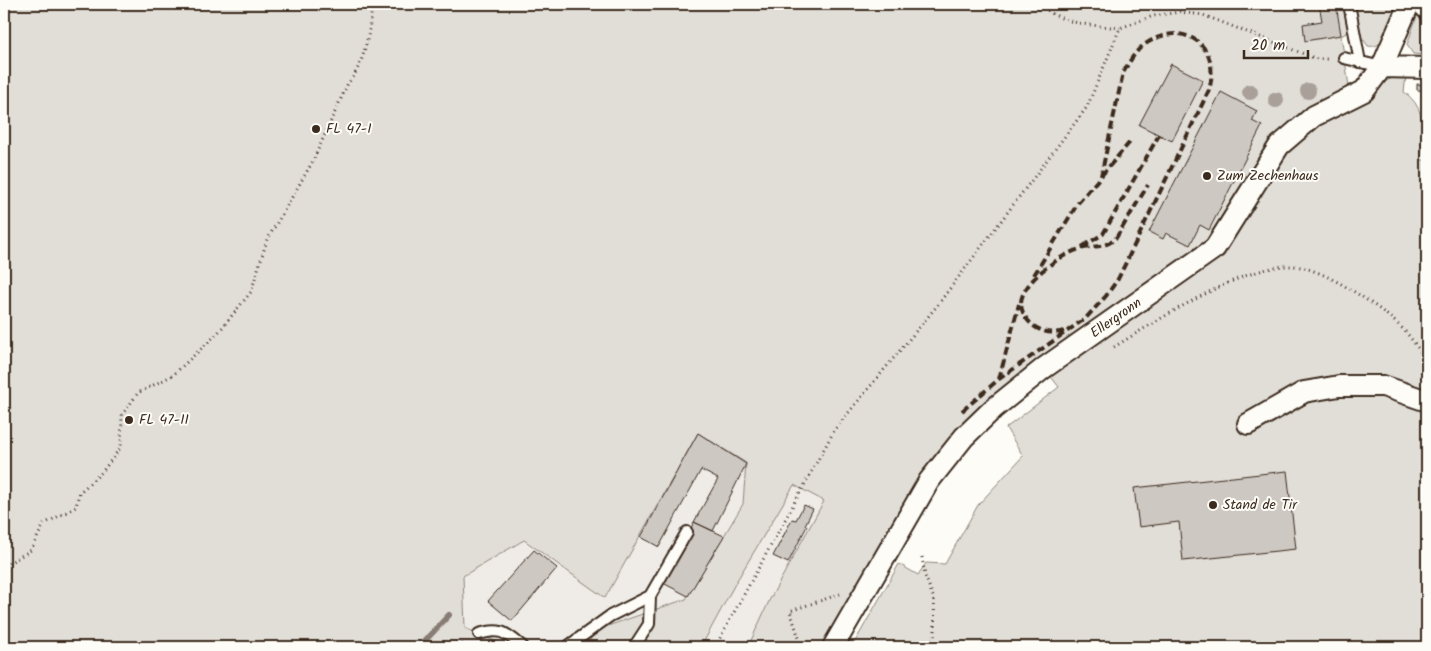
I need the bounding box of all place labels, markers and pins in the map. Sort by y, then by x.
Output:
place label: FL 47-I [326,118,372,140]
marker: FL 47-I [310,123,322,135]
place label: Zum Zechenhaus [1217,165,1318,187]
marker: Zum Zechenhaus [1201,170,1213,182]
place label: FL 47-II [139,409,189,431]
marker: FL 47-II [123,414,135,426]
place label: Stand de Tir [1223,494,1298,516]
marker: Stand de Tir [1207,499,1219,511]

